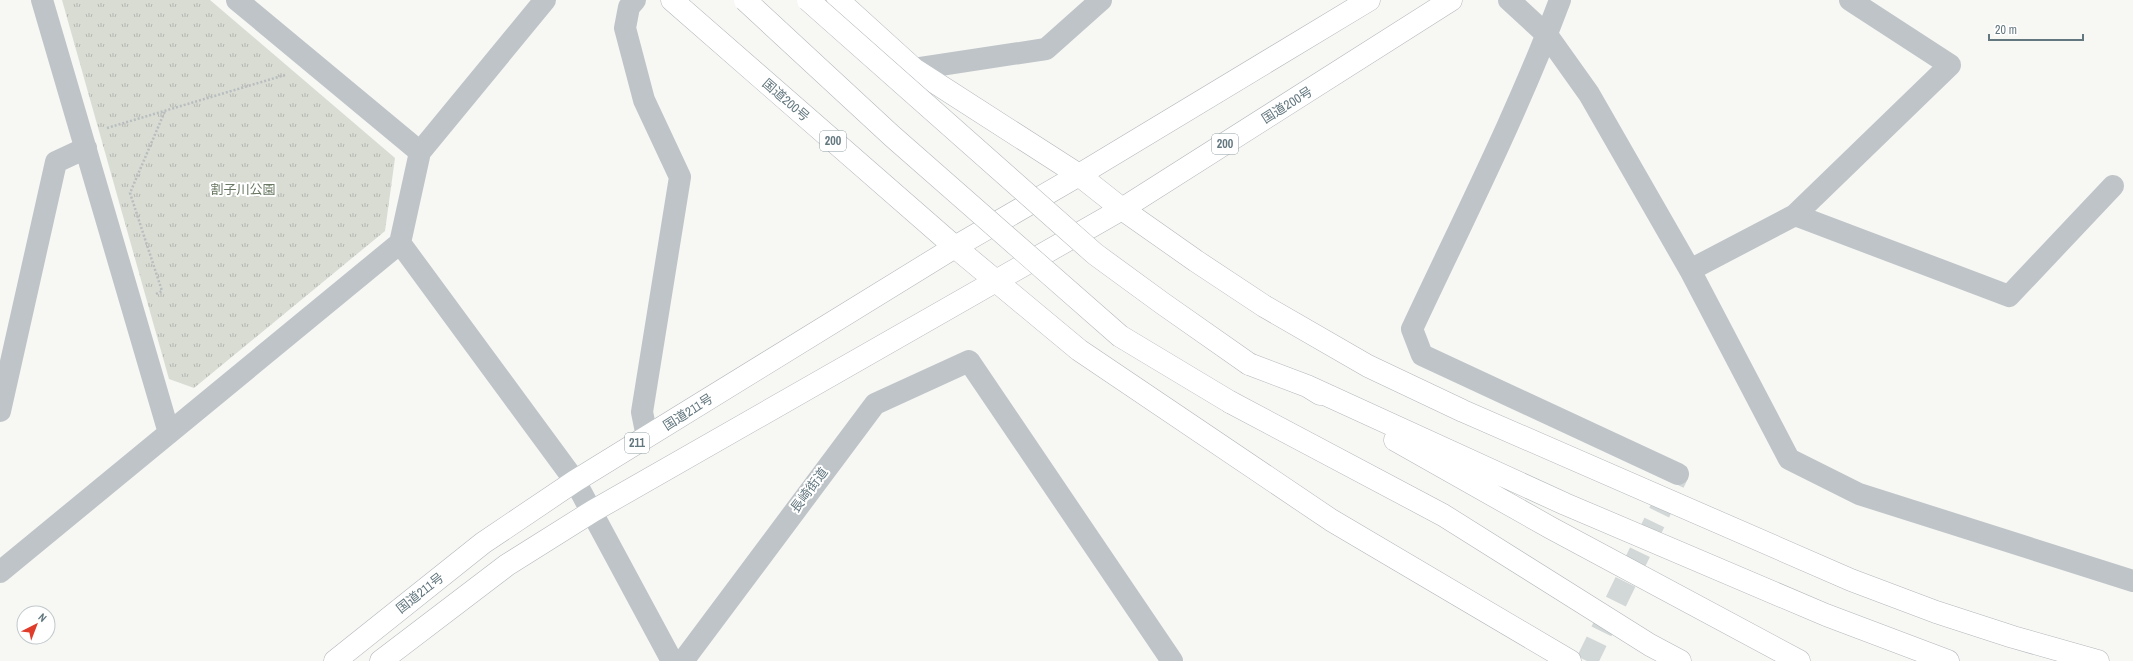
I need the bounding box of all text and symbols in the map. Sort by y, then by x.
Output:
scale bar [1989,16,2083,42]
text: 20 m [1995,22,2017,38]
street label: 国道200号 [759,75,813,125]
street label: 国道200号 [1258,83,1316,127]
road number: 200 [820,131,846,151]
road number: 200 [1212,134,1238,154]
park label: 割子川公園 [210,181,276,198]
street label: 国道211号 [660,390,716,434]
road number: 211 [625,433,649,453]
street label: 長崎街道 [787,464,831,516]
street label: 国道211号 [393,569,447,617]
north arrow [16,605,56,645]
text: N [36,610,50,625]

